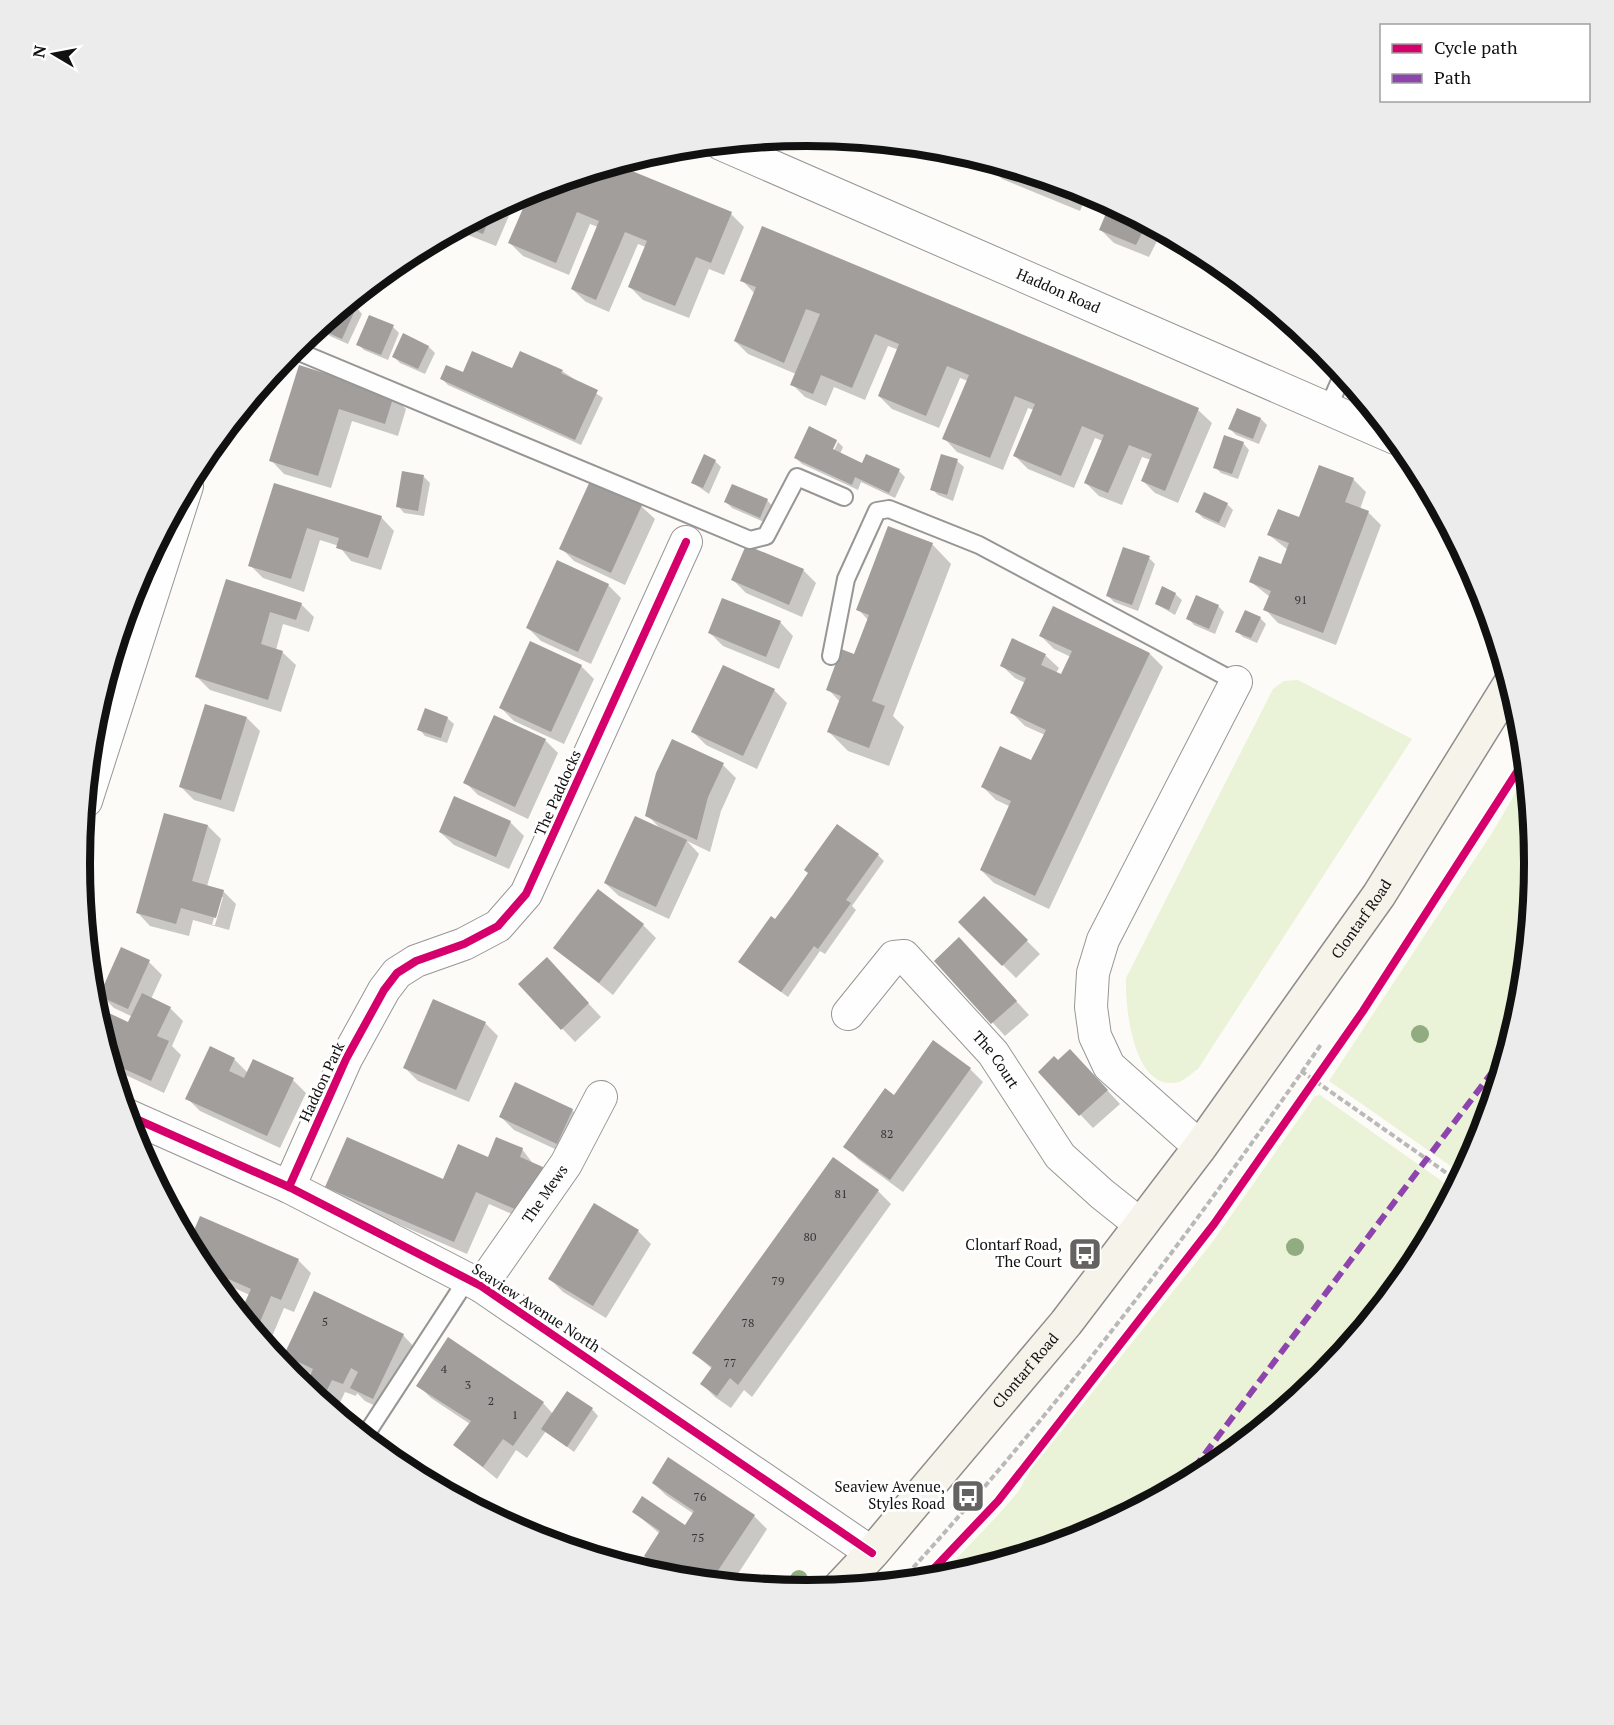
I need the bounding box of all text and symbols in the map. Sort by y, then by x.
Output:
north arrow [24,24,84,84]
legend [1380,24,1590,102]
text: Cycle path [1434,35,1518,59]
text: N [27,44,51,59]
text: Path [1434,65,1471,89]
street label: Haddon Road [1014,263,1104,317]
house number: 91 [1295,592,1307,607]
street label: The Paddocks [529,747,585,839]
street label: Clontarf Road [1326,875,1395,962]
street label: The Court [969,1026,1025,1092]
street label: Haddon Park [294,1038,348,1125]
house number: 82 [881,1126,893,1141]
street label: The Mews [517,1160,572,1227]
house number: 81 [835,1186,847,1201]
house number: 80 [804,1229,816,1244]
place label: Clontarf Road, The Court [965,1234,1062,1271]
bus stop icon: Clontarf Road, The Court [1067,1236,1103,1272]
street label: Seaview Avenue North [469,1258,605,1356]
house number: 79 [772,1273,784,1288]
house number: 5 [322,1314,328,1329]
house number: 78 [742,1315,754,1330]
street label: Clontarf Road [987,1328,1062,1412]
house number: 77 [724,1355,736,1370]
house number: 4 [441,1361,448,1376]
house number: 3 [465,1377,471,1392]
house number: 2 [488,1393,494,1408]
house number: 1 [512,1407,518,1422]
place label: Seaview Avenue, Styles Road [835,1476,945,1513]
bus stop icon: Seaview Avenue, Styles Road [950,1478,986,1514]
house number: 76 [694,1489,707,1504]
house number: 75 [692,1530,704,1545]

